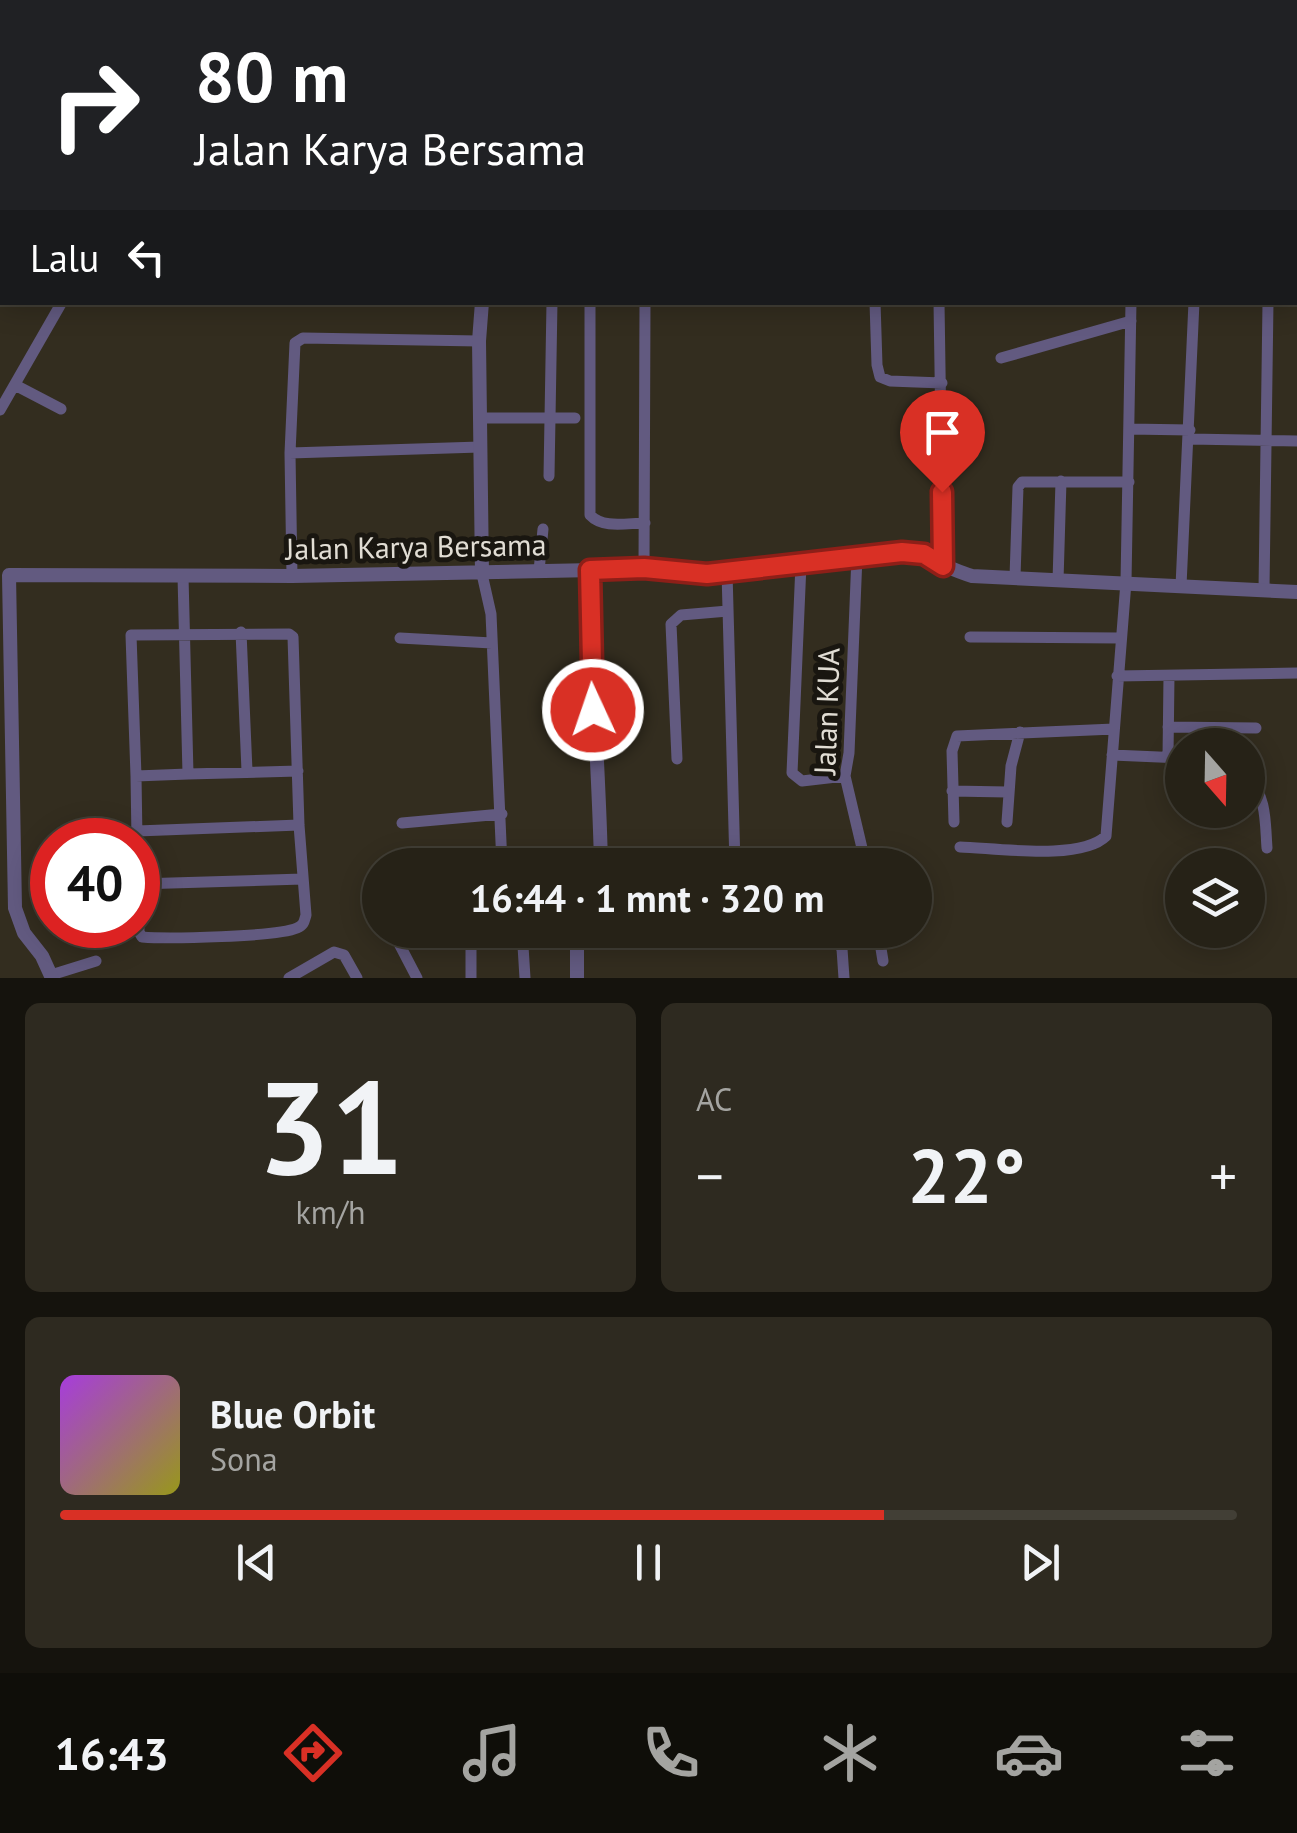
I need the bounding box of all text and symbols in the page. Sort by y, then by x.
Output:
text: 80 m [195,31,348,121]
icon: right [30,40,160,170]
text: Jalan Karya Bersama [195,119,586,177]
icon: left [119,230,174,285]
text: Lalu [30,233,99,282]
pin [900,390,985,493]
icon: arrive [915,405,970,460]
street label: Jalan Karya Bersama [283,524,547,568]
street label: Jalan KUA [804,646,848,777]
position arrow [541,658,645,762]
north arrow [1165,728,1265,828]
map controls [1165,728,1265,948]
speed limit sign: 40 [30,818,160,948]
button: layers [1165,848,1265,948]
text: 16:44 · 1 mnt · 320 m [470,873,824,922]
text: 31 [257,1042,404,1210]
text: AC [696,1078,732,1120]
text: 22° [908,1127,1025,1224]
text: − [696,1140,724,1211]
text: + [1209,1140,1237,1211]
text: km/h [295,1191,366,1233]
text: Blue Orbit [210,1389,375,1438]
text: Sona [210,1438,278,1480]
icon: previous [229,1535,284,1590]
icon: pause [621,1535,676,1590]
icon: next [1013,1535,1068,1590]
icon: directions [278,1718,348,1788]
icon: music [457,1718,527,1788]
icon: phone [636,1718,706,1788]
icon: climate [815,1718,885,1788]
icon: car [994,1718,1064,1788]
icon: filters [1172,1718,1242,1788]
text: 16:43 [54,1724,169,1782]

